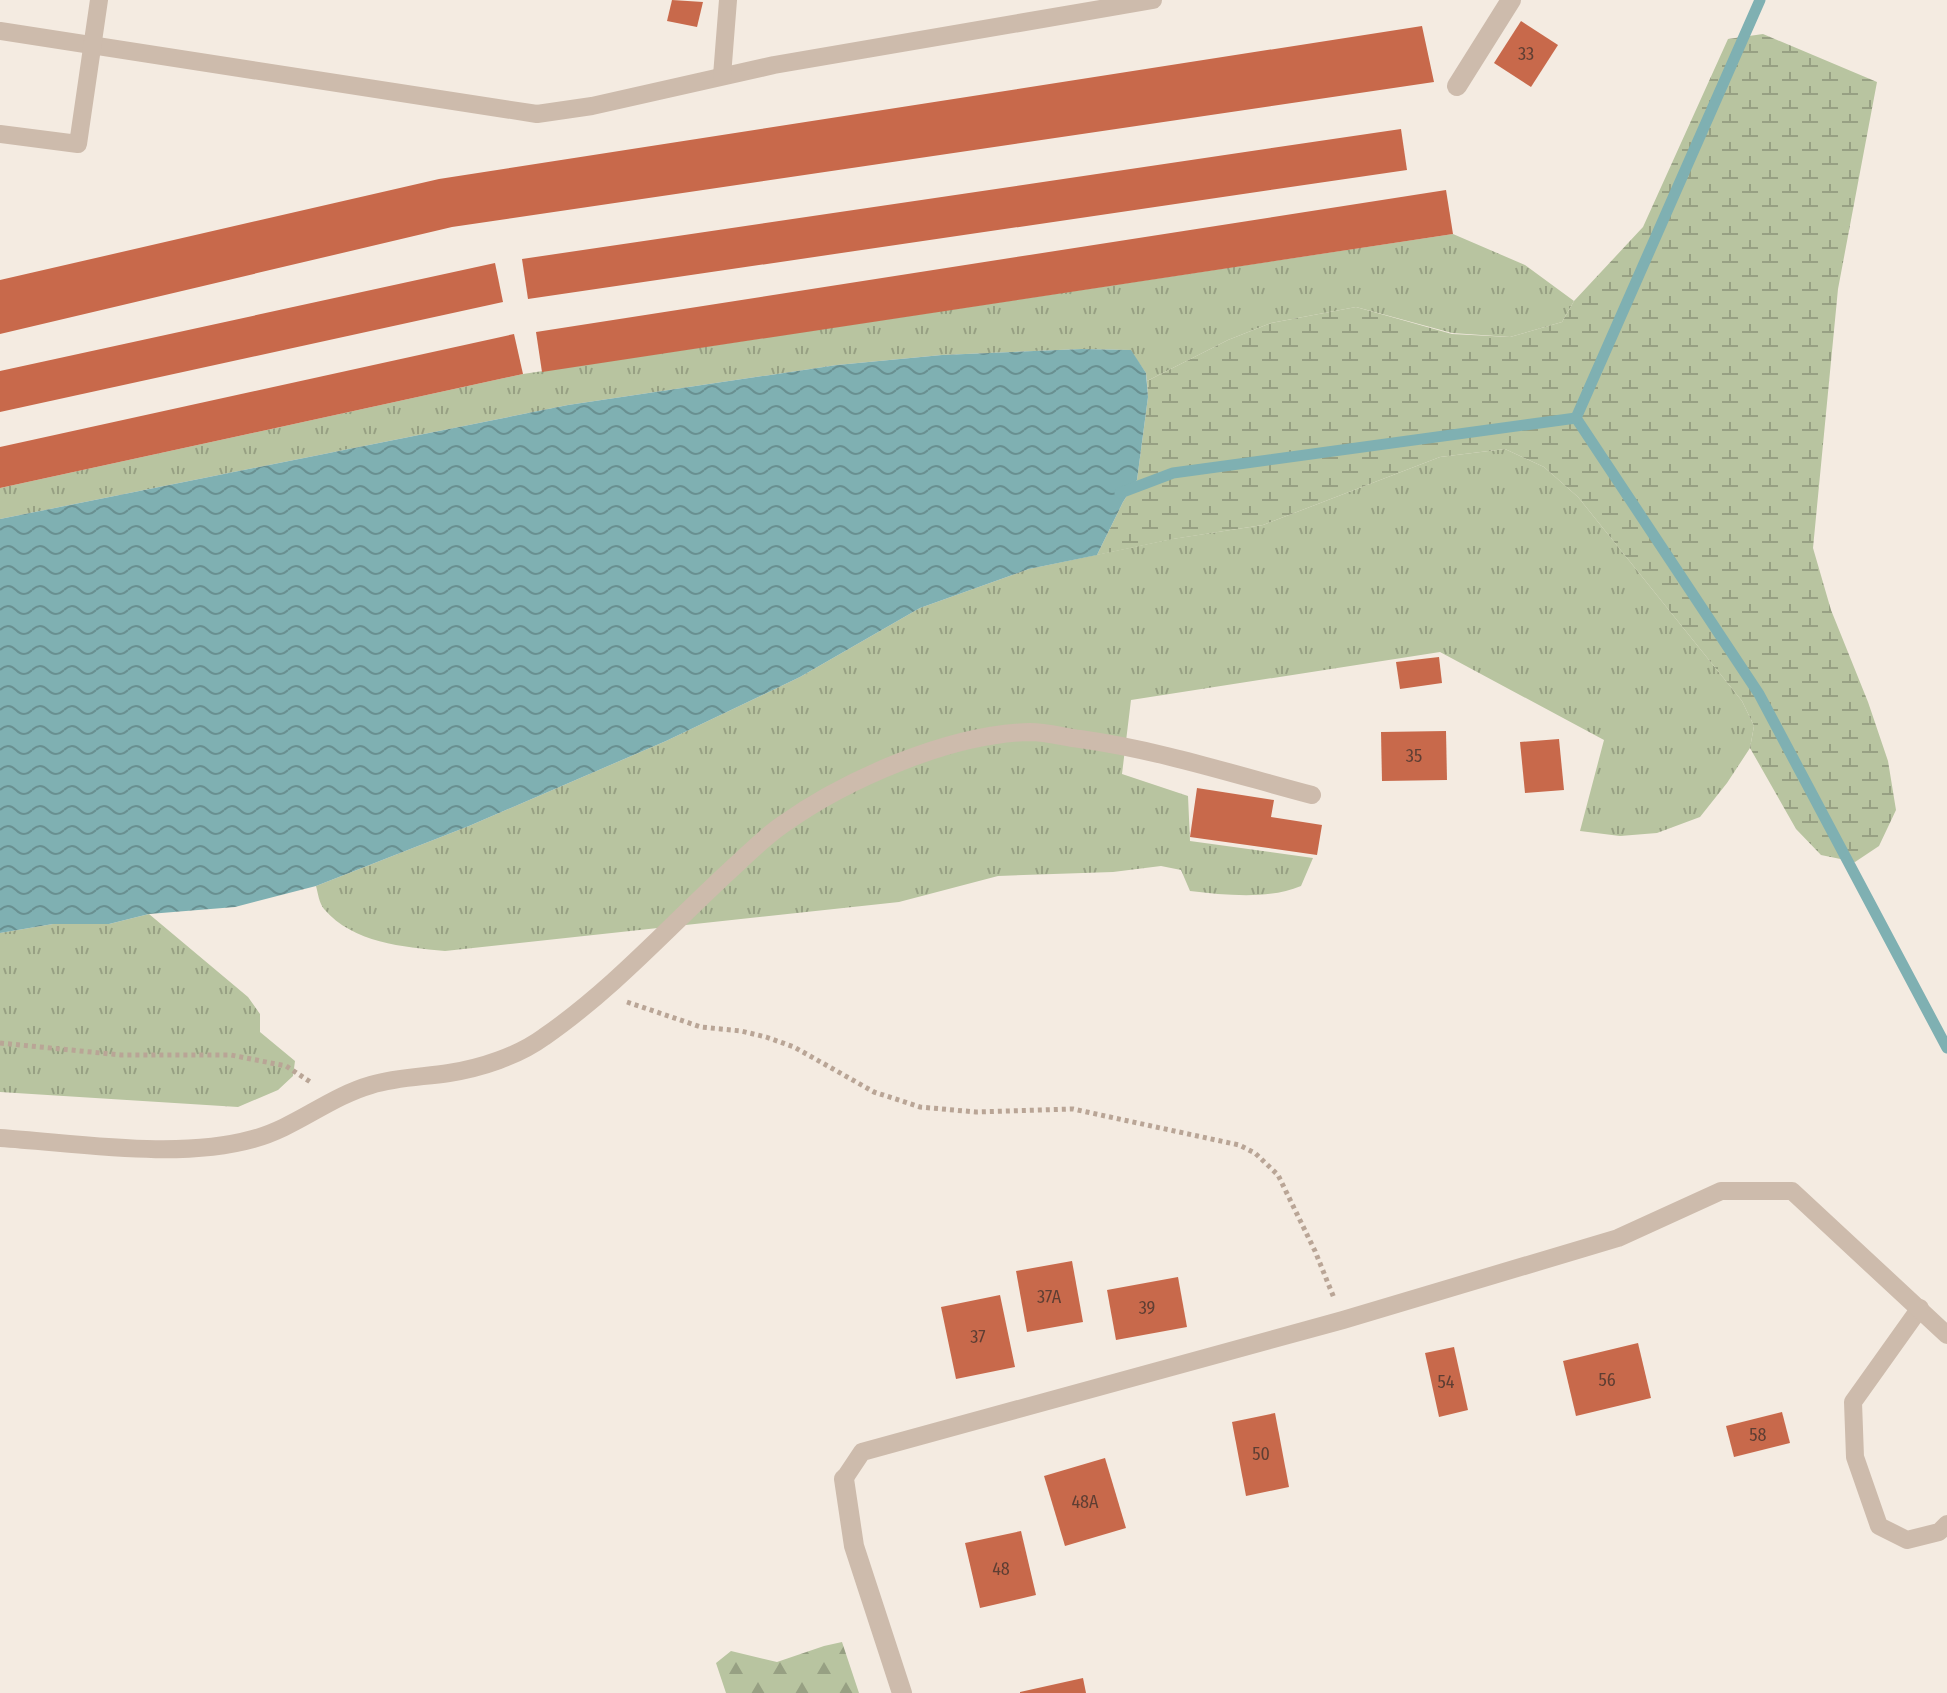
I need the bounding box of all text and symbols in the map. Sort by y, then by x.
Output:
house number: 33 [1518,43,1534,65]
house number: 35 [1406,745,1422,767]
house number: 37А [1037,1286,1062,1308]
house number: 39 [1139,1297,1155,1319]
house number: 37 [970,1326,986,1348]
house number: 56 [1598,1369,1616,1391]
house number: 54 [1438,1371,1455,1393]
house number: 58 [1749,1424,1767,1446]
house number: 50 [1252,1443,1270,1465]
house number: 48А [1071,1491,1099,1513]
house number: 48 [992,1558,1010,1580]

